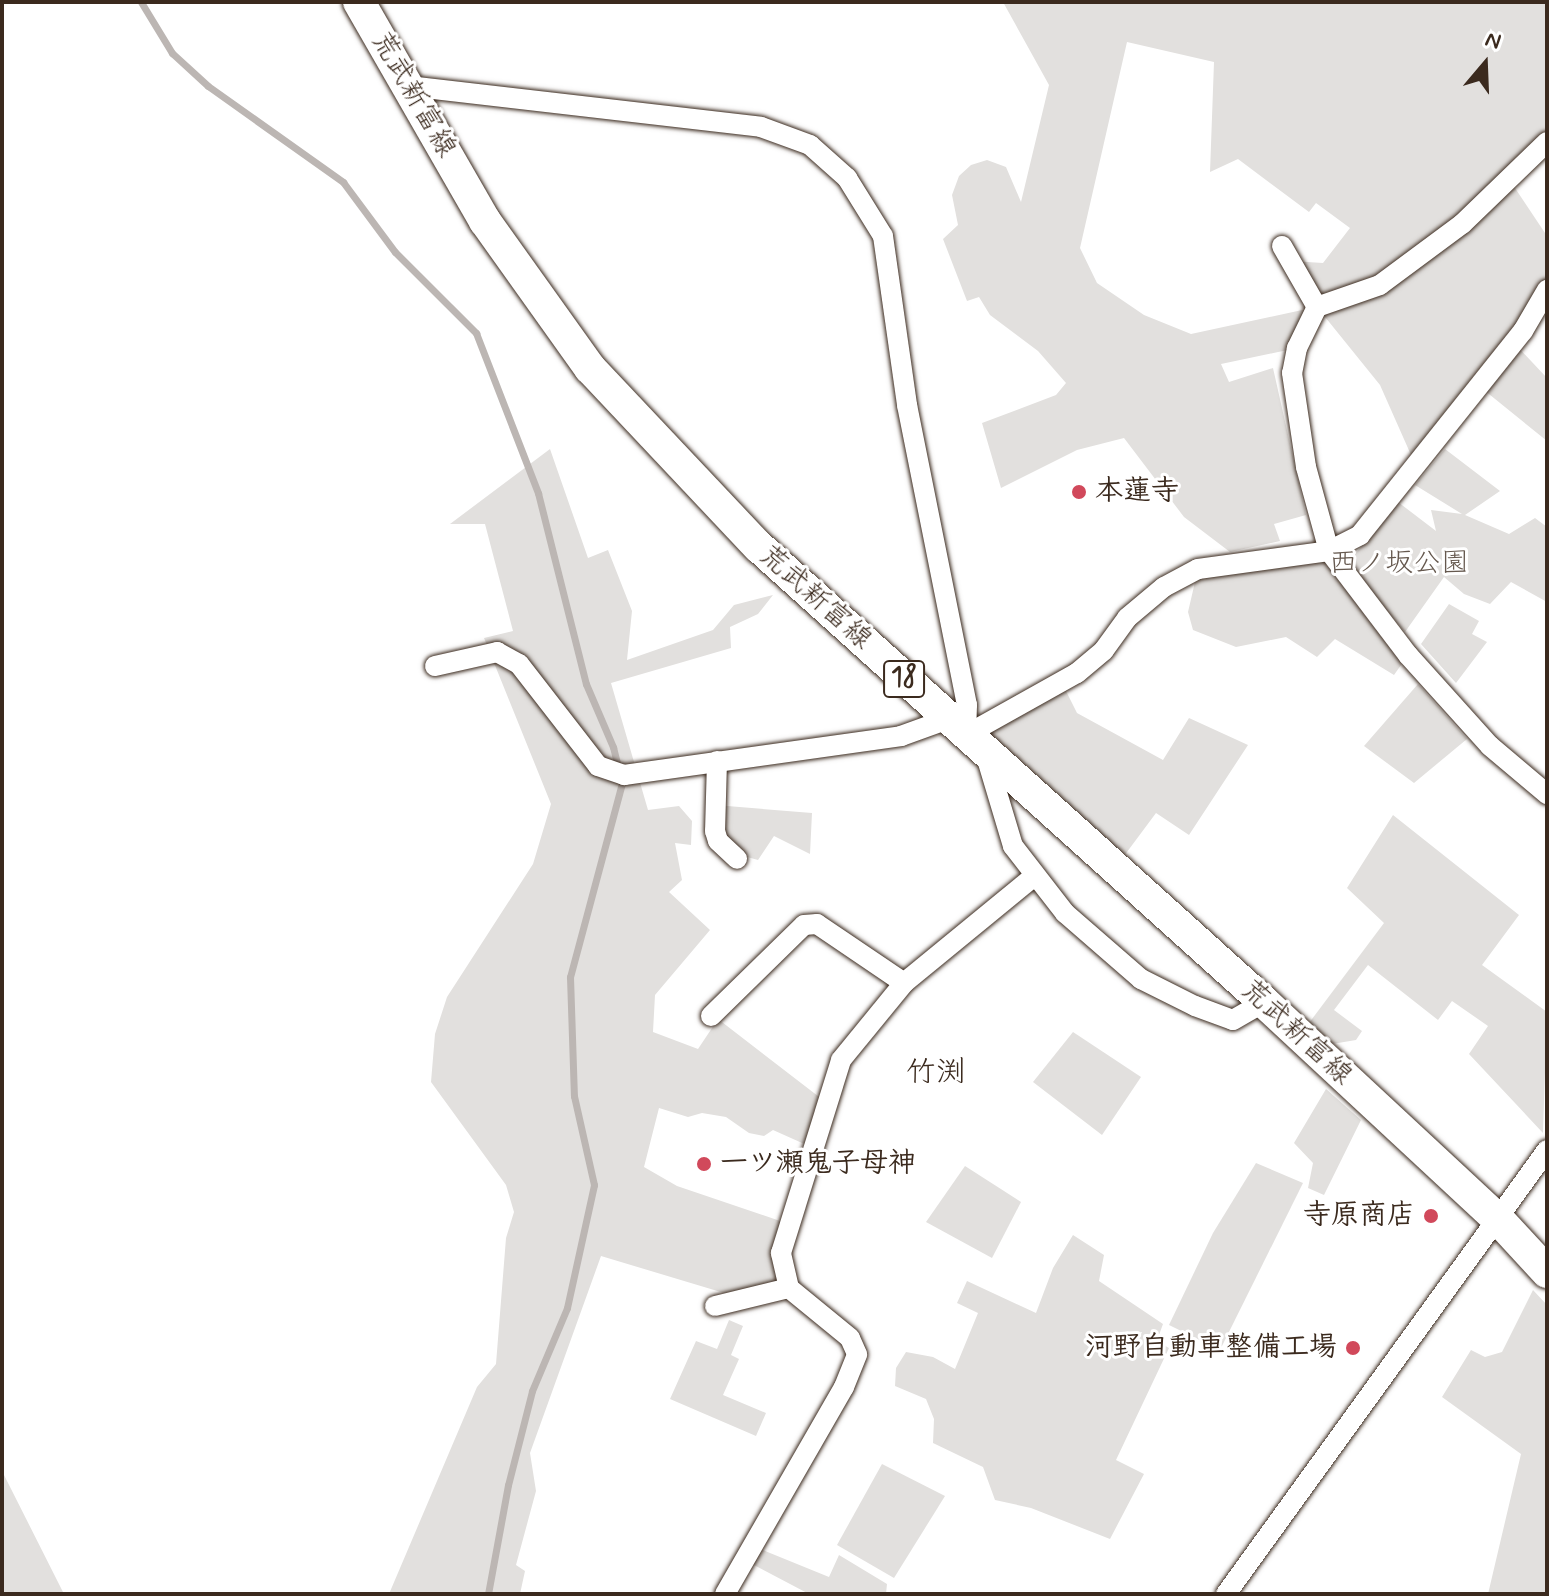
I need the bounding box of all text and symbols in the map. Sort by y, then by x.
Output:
north arrow [1445,24,1525,104]
street label: 荒武新富線 [363,26,463,164]
text: N [1481,26,1504,57]
place label: 本蓮寺 [1095,475,1179,509]
marker: 本蓮寺 [1070,483,1088,501]
street label: 荒武新富線 [752,539,878,657]
park label: 西ノ坂公園 [1329,547,1469,581]
road number: 18 [882,657,926,701]
street label: 荒武新富線 [1233,973,1359,1093]
district label: 竹渕 [906,1055,966,1091]
place label: 一ツ瀬鬼子母神 [720,1147,916,1181]
marker: 一ツ瀬鬼子母神 [695,1155,713,1173]
place label: 寺原商店 [1303,1199,1415,1233]
marker: 寺原商店 [1422,1207,1440,1225]
place label: 河野自動車整備工場 [1085,1331,1337,1365]
marker: 河野自動車整備工場 [1344,1339,1362,1357]

